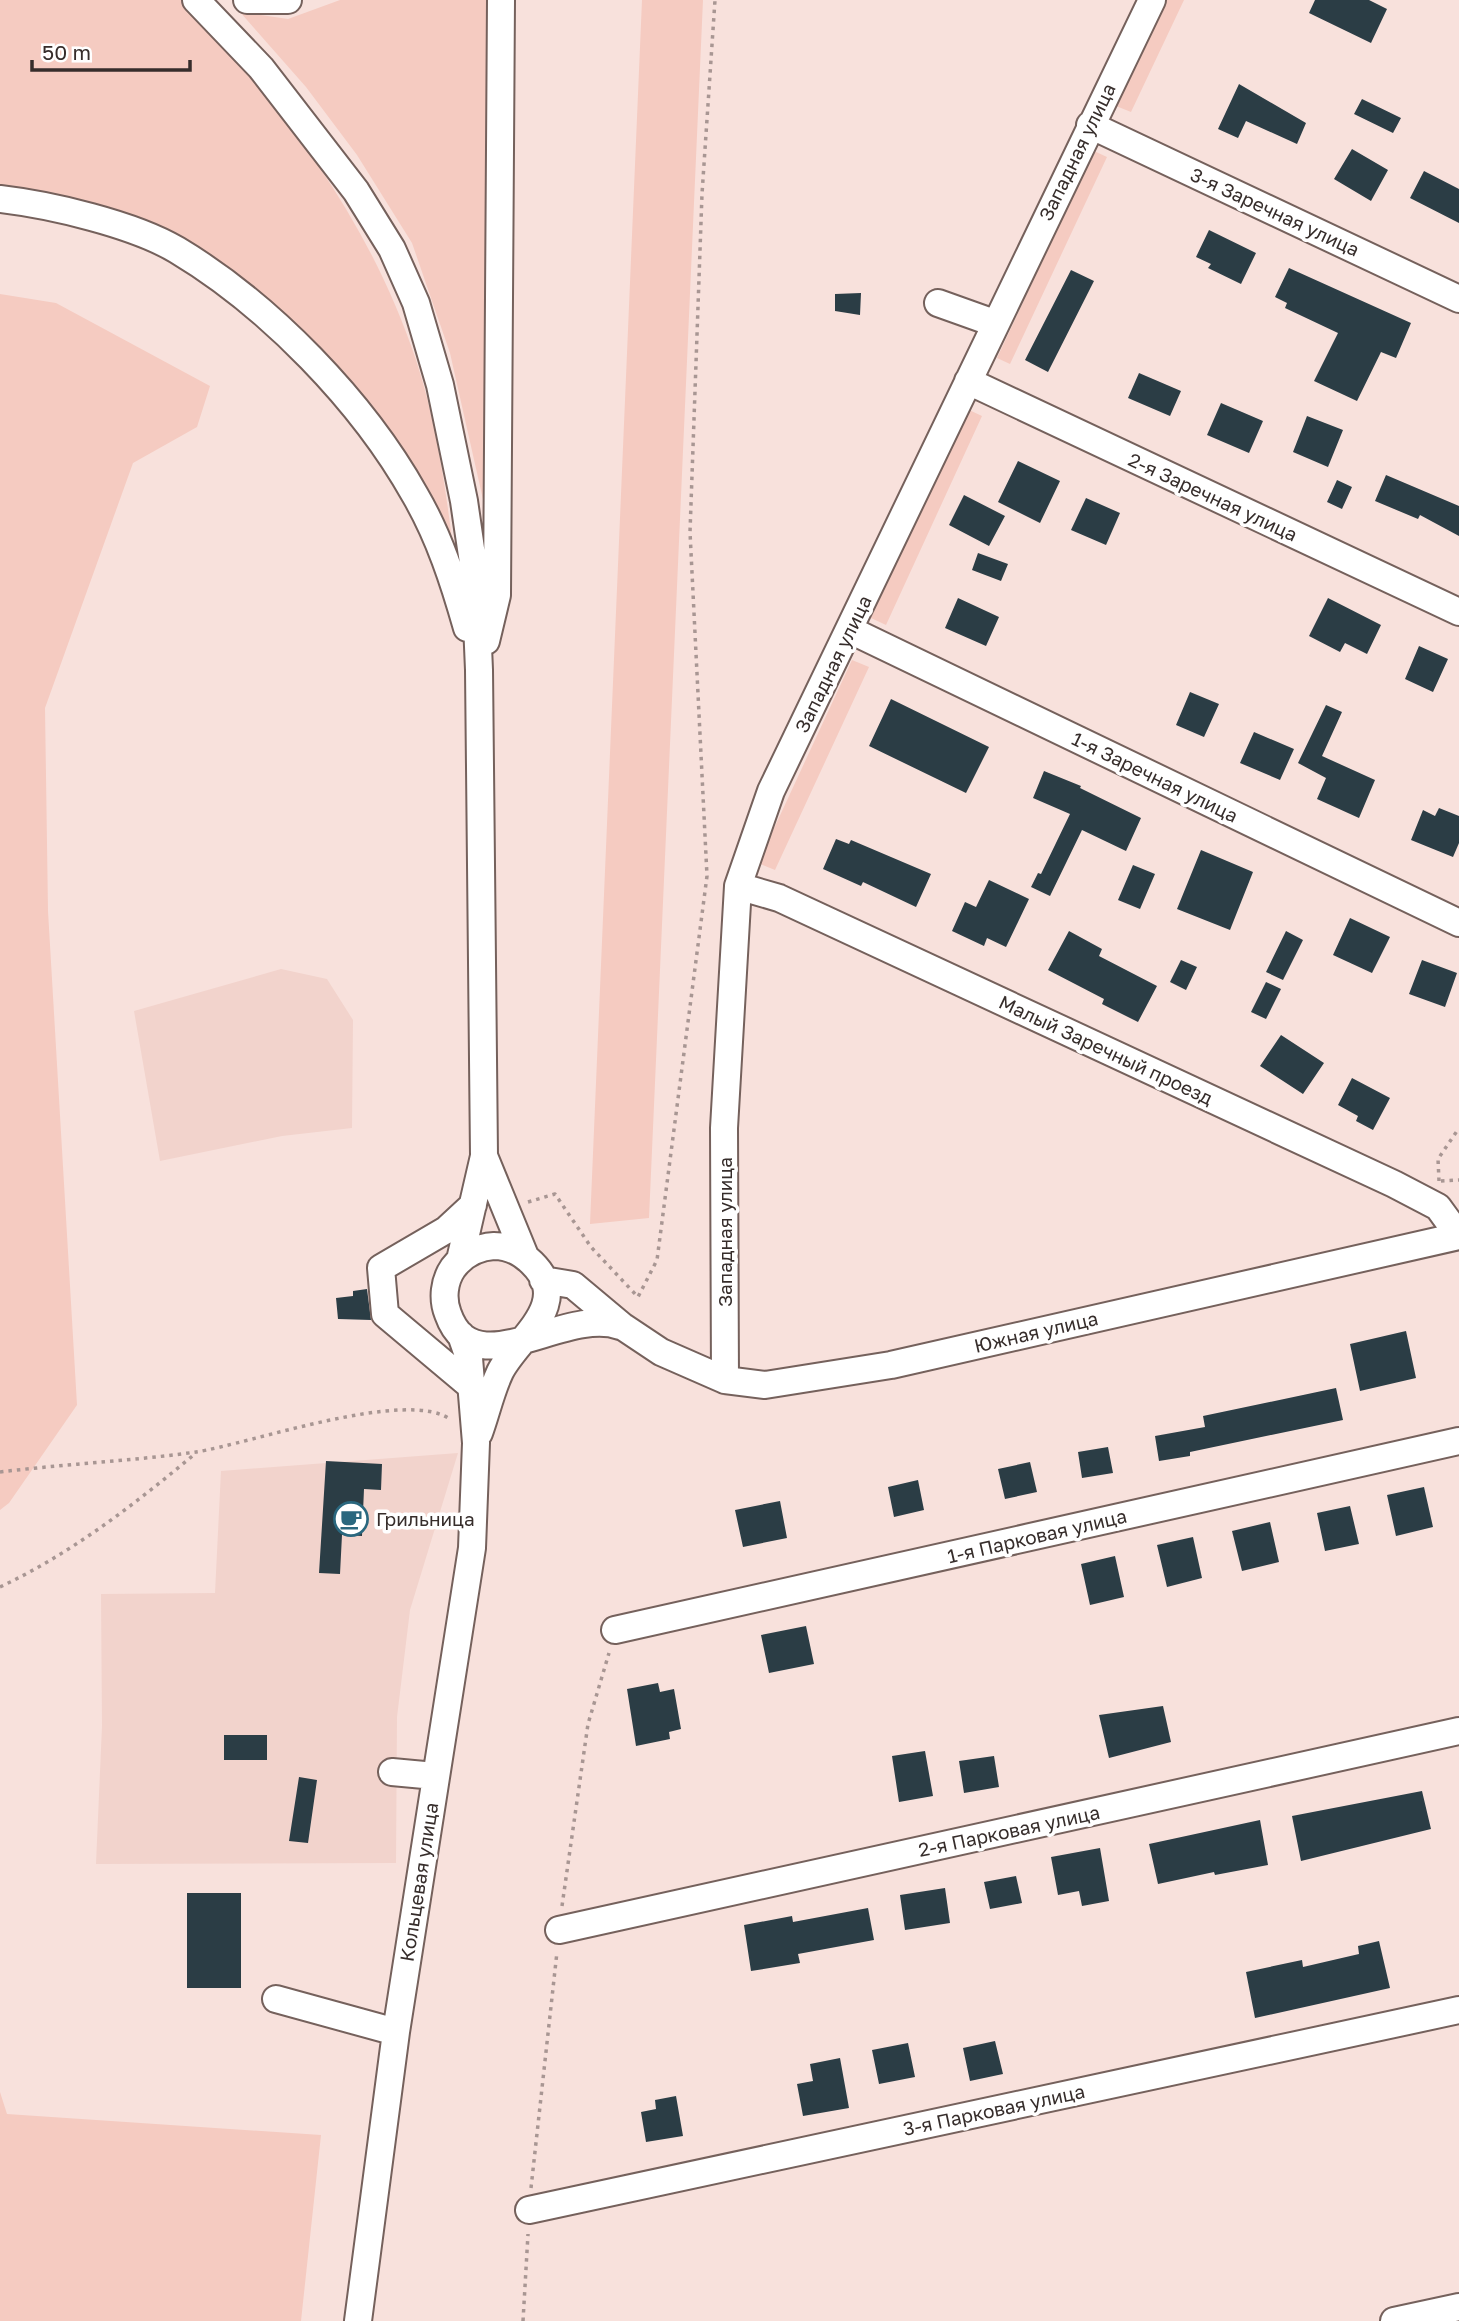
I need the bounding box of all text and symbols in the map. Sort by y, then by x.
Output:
scale bar [32,28,189,72]
text: 50 m [42,39,91,65]
street label: Западная улица [1033,79,1120,224]
street label: 3-я Заречная улица [1187,162,1363,261]
street label: 2-я Заречная улица [1125,447,1301,546]
street label: Западная улица [789,591,876,736]
street label: 1-я Заречная улица [1069,726,1242,827]
street label: Малый Заречный проезд [996,990,1217,1109]
street label: Западная улица [713,1157,736,1307]
street label: Южная улица [972,1306,1100,1357]
cafe icon: Грильница [332,1500,370,1538]
street label: 1-я Парковая улица [945,1504,1129,1567]
place label: Грильница [376,1507,475,1530]
street label: 2-я Парковая улица [916,1800,1102,1861]
street label: Кольцевая улица [395,1801,442,1963]
street label: 3-я Парковая улица [901,2079,1087,2140]

